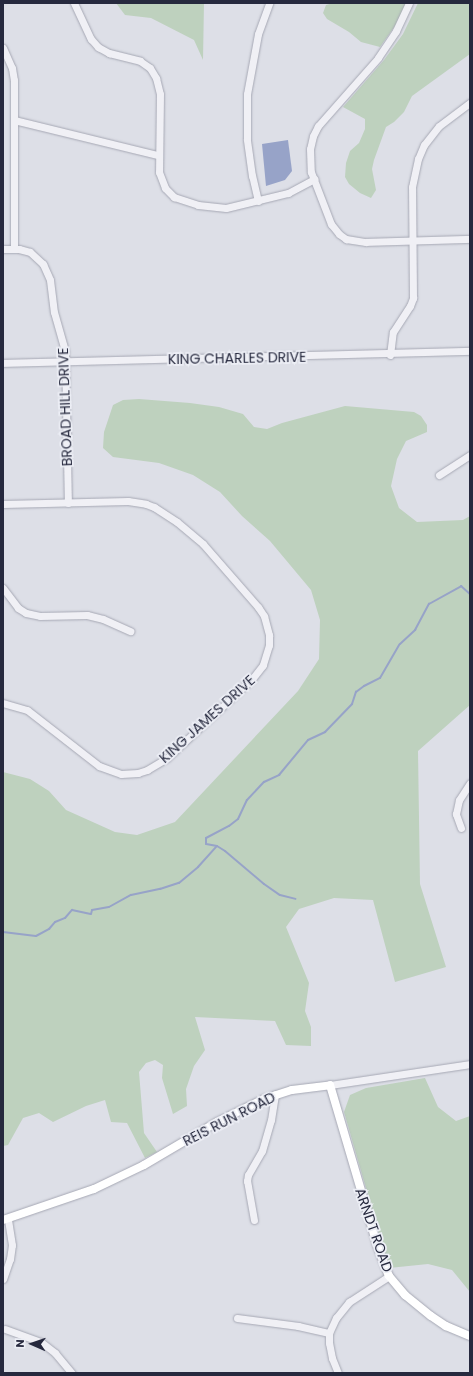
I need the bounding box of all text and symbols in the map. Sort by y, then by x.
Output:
street label: BROAD HILL DRIVE [55,347,75,467]
street label: KING CHARLES DRIVE [168,348,306,368]
street label: KING JAMES DRIVE [156,672,258,766]
street label: REIS RUN ROAD [180,1088,278,1150]
street label: ARNDT ROAD [352,1186,396,1274]
north arrow [12,1324,52,1364]
text: N [12,1339,28,1348]

